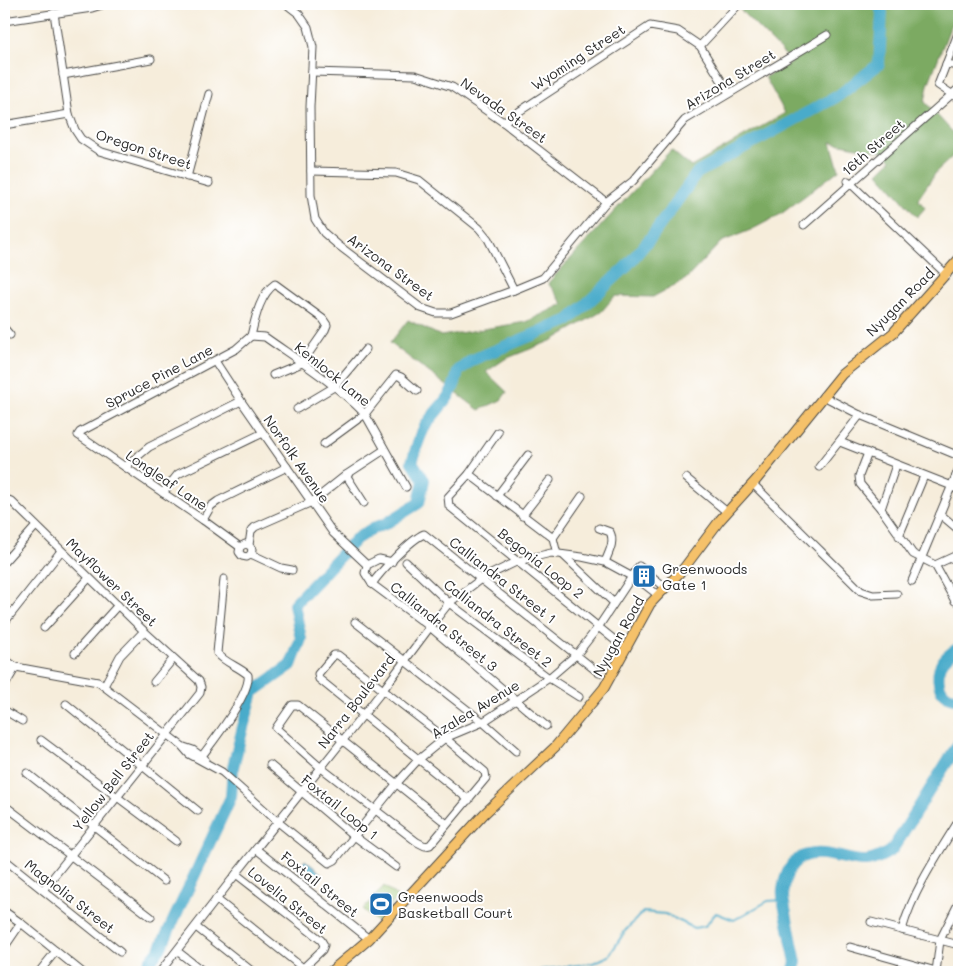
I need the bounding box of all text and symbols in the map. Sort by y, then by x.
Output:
street label: Wyoming Street [527,20,629,94]
street label: Arizona Street [681,44,779,114]
street label: Nevada Street [457,73,551,147]
street label: 16th Street [837,114,909,180]
street label: Oregon Street [94,125,194,173]
street label: Arizona Street [344,229,438,305]
street label: Nyugan Road [862,264,938,340]
street label: Kemlock Lane [291,337,375,411]
street label: Spruce Pine Lane [102,340,216,412]
street label: Norfolk Avenue [260,411,334,507]
street label: Longleaf Lane [122,446,212,514]
street label: Begonia Loop 2 [494,524,588,602]
street label: Calliandra Street 1 [446,532,560,628]
street label: Mayflower Street [62,533,162,631]
place label: Greenwoods Gate 1 [662,559,748,594]
building icon: Greenwoods Gate 1 [631,563,657,589]
street label: Calliandra Street 2 [440,575,556,671]
street label: Calliandra Street 3 [386,577,502,675]
street label: Nyugan Road [588,592,648,680]
street label: Narra Boulevard [313,650,399,752]
street label: Azalea Avenue [427,675,523,743]
street label: Yellow Bell Street [68,727,158,835]
street label: Foxtail Loop 1 [298,770,382,844]
street label: Foxtail Street [277,847,363,921]
street label: Magnolia Street [21,855,119,937]
street label: Lovelia Street [244,862,332,938]
place label: Greenwoods Basketball Court [398,887,513,922]
sports icon: Greenwoods Basketball Court [368,891,394,917]

